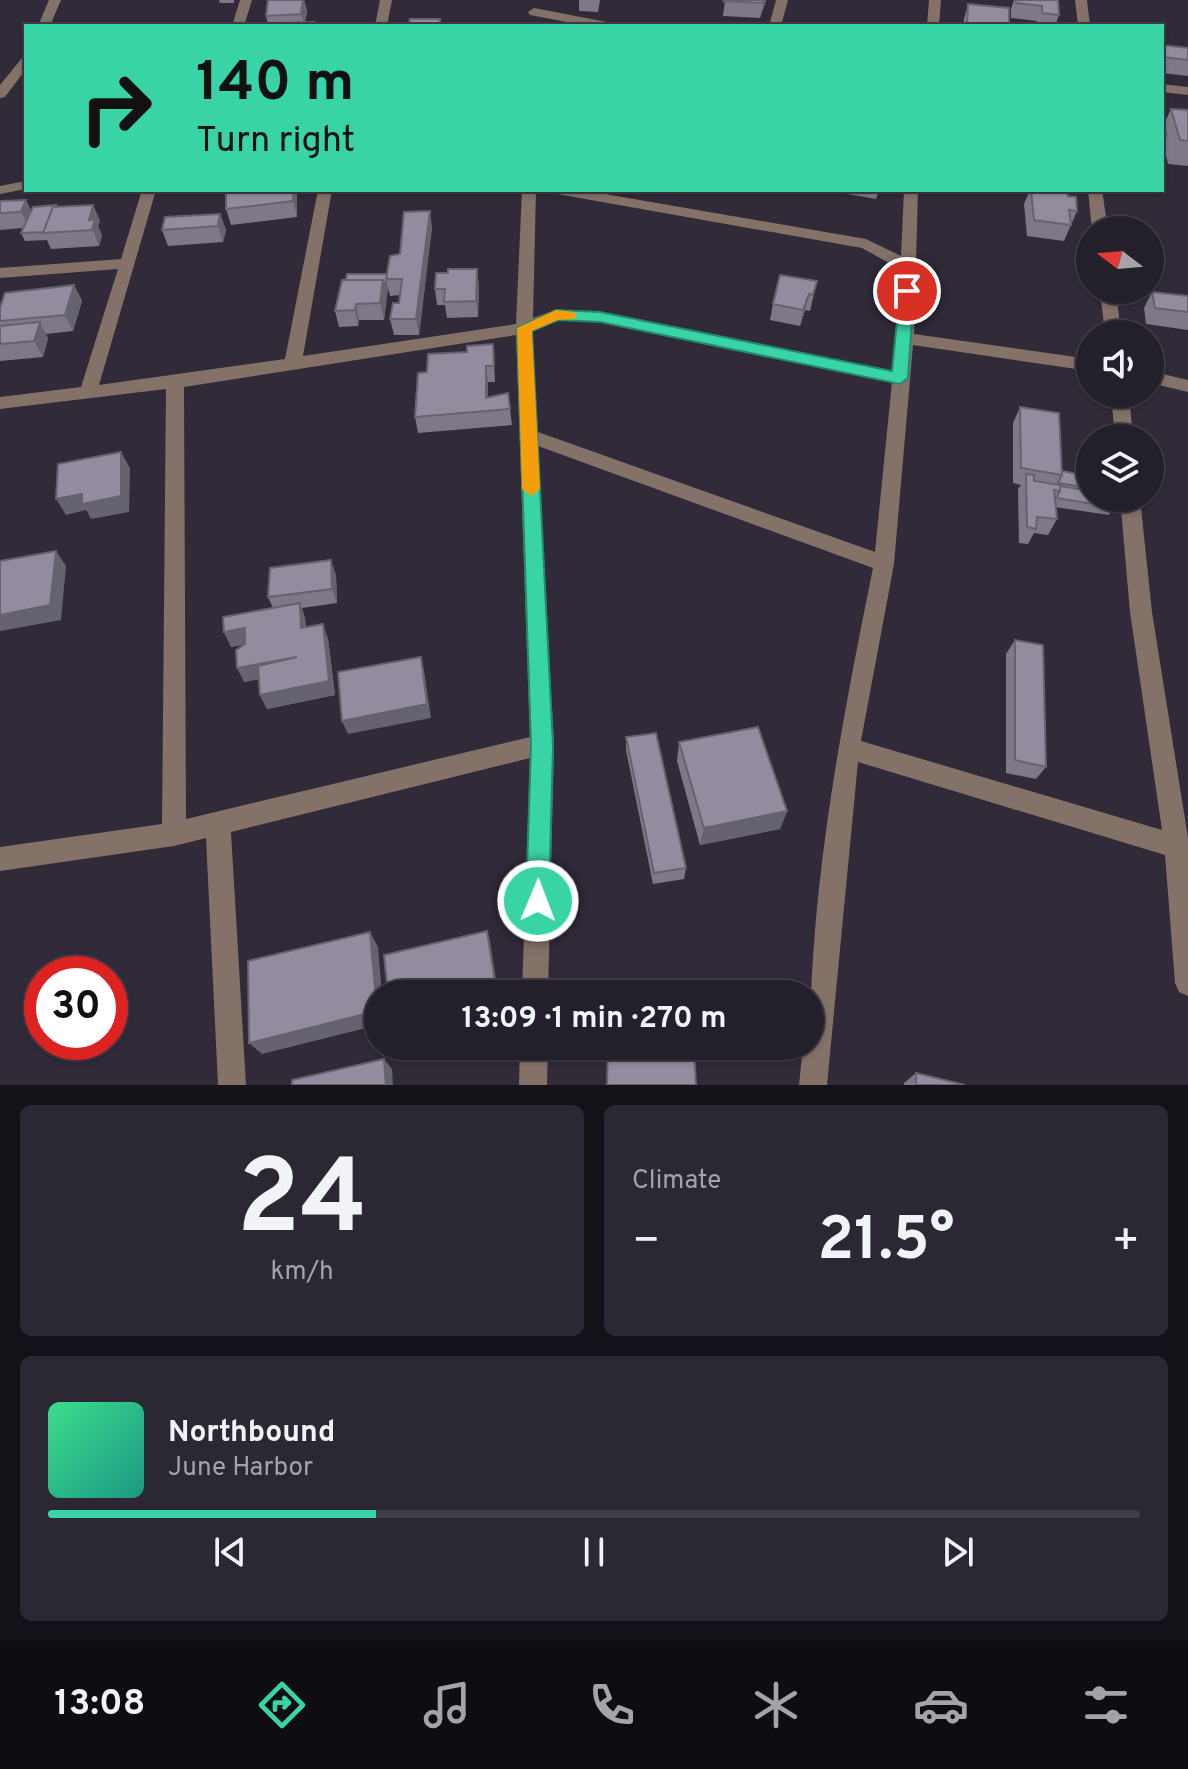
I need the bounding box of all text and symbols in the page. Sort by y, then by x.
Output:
text: 140 m [196,50,354,120]
icon: right [64,56,168,160]
text: Turn right [196,119,355,165]
north arrow [1076,216,1164,304]
map controls [1076,216,1164,512]
pin [873,257,941,325]
icon: arrive [885,269,929,313]
button: sound [1076,320,1164,408]
button: layers [1076,424,1164,512]
position arrow [496,859,580,943]
speed limit sign: 30 [24,956,128,1060]
text: 13:09 · 1 min · 270 m [461,1001,727,1038]
text: 24 [237,1138,367,1270]
text: Climate [632,1165,721,1198]
text: 21.5° [817,1205,955,1281]
text: − [632,1215,660,1271]
text: + [1112,1215,1140,1271]
text: km/h [270,1256,334,1289]
text: Northbound [168,1415,335,1452]
text: June Harbor [168,1452,313,1485]
icon: previous [208,1530,252,1574]
icon: pause [572,1530,616,1574]
icon: next [936,1530,980,1574]
icon: directions [254,1677,310,1733]
icon: music [419,1677,475,1733]
icon: phone [584,1677,640,1733]
icon: climate [748,1677,804,1733]
icon: car [913,1677,969,1733]
icon: filters [1078,1677,1134,1733]
text: 13:08 [54,1682,145,1728]

